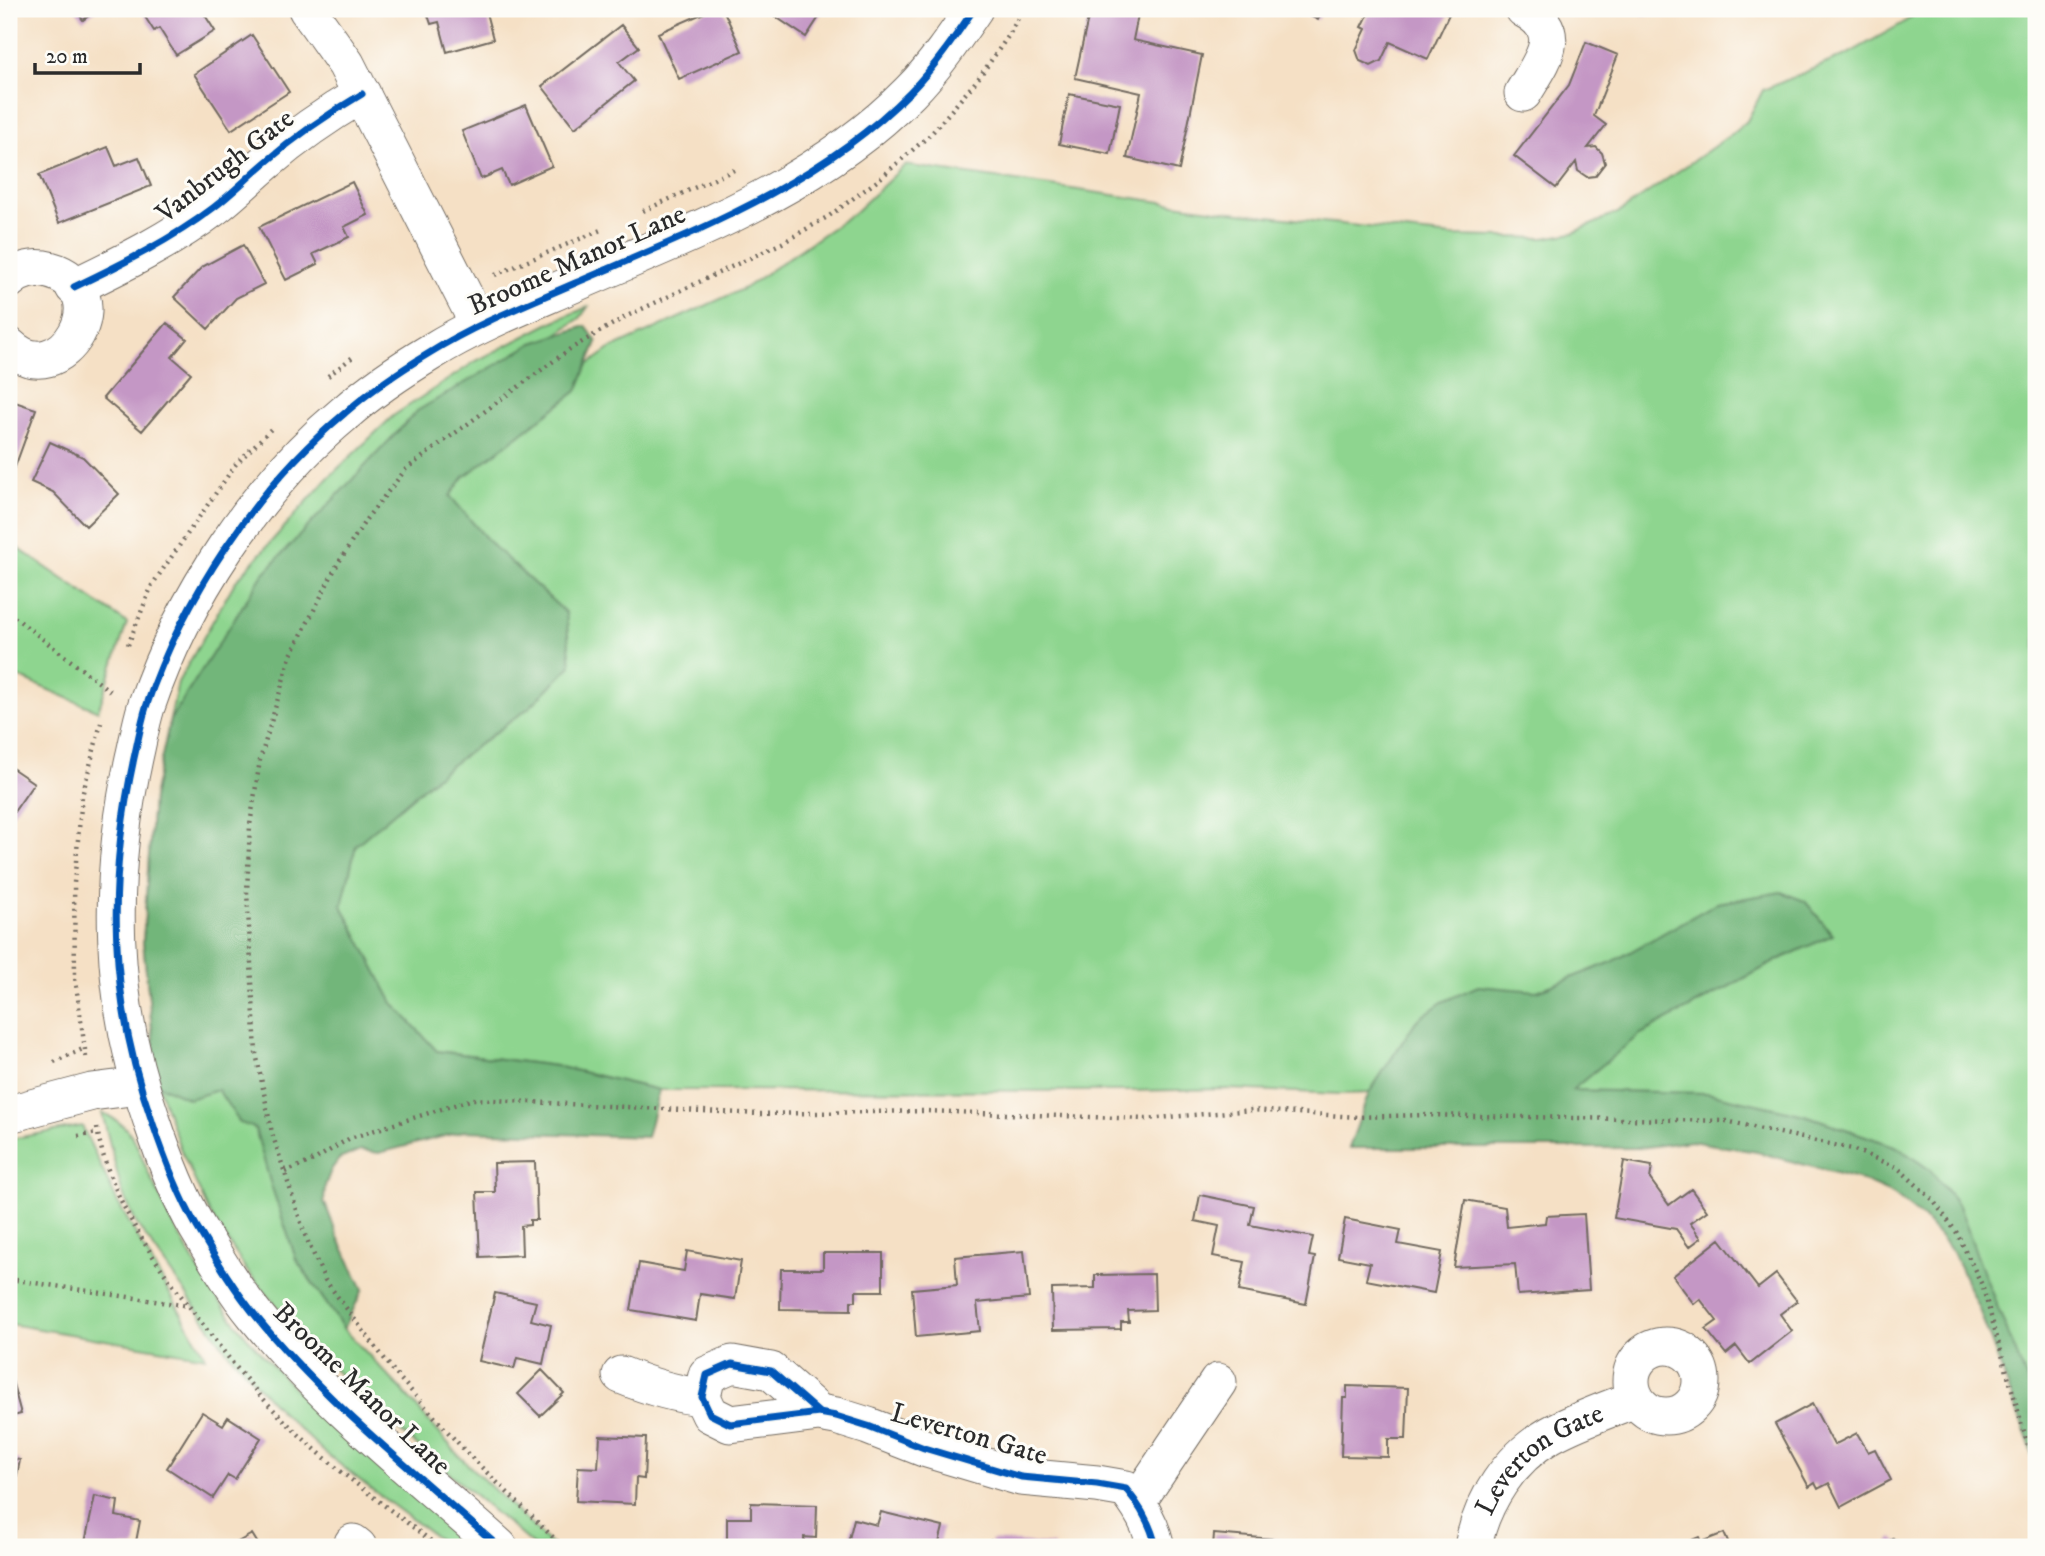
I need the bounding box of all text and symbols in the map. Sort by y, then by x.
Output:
scale bar [35,32,140,76]
text: 20 m [46,44,88,70]
street label: Vanbrugh Gate [148,101,301,231]
street label: Broome Manor Lane [463,196,691,324]
street label: Broome Manor Lane [266,1295,458,1483]
street label: Leverton Gate [887,1395,1051,1473]
street label: Leverton Gate [1467,1395,1608,1521]

